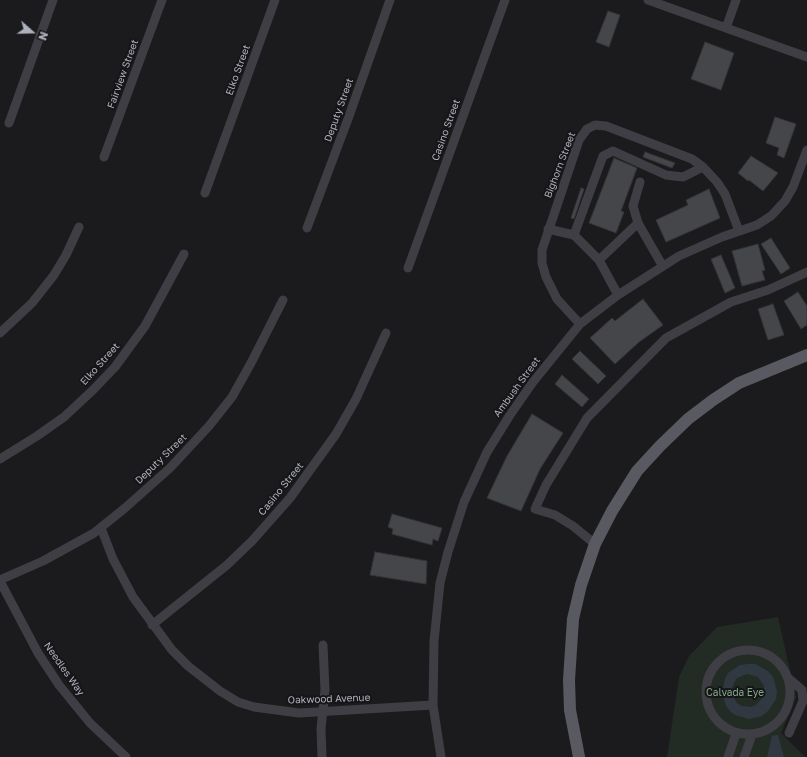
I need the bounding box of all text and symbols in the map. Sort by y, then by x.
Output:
north arrow [12,12,52,52]
text: N [36,30,51,42]
street label: Fairview Street [105,38,141,110]
street label: Elko Street [223,43,253,97]
street label: Deputy Street [322,77,356,143]
street label: Casino Street [429,98,463,162]
street label: Bighorn Street [542,130,578,200]
street label: Elko Street [78,340,122,388]
street label: Ambush Street [491,355,543,419]
street label: Deputy Street [133,431,189,487]
street label: Casino Street [256,460,306,518]
street label: Needles Way [41,640,87,698]
park label: Calvada Eye [706,687,764,699]
street label: Oakwood Avenue [287,692,371,706]

